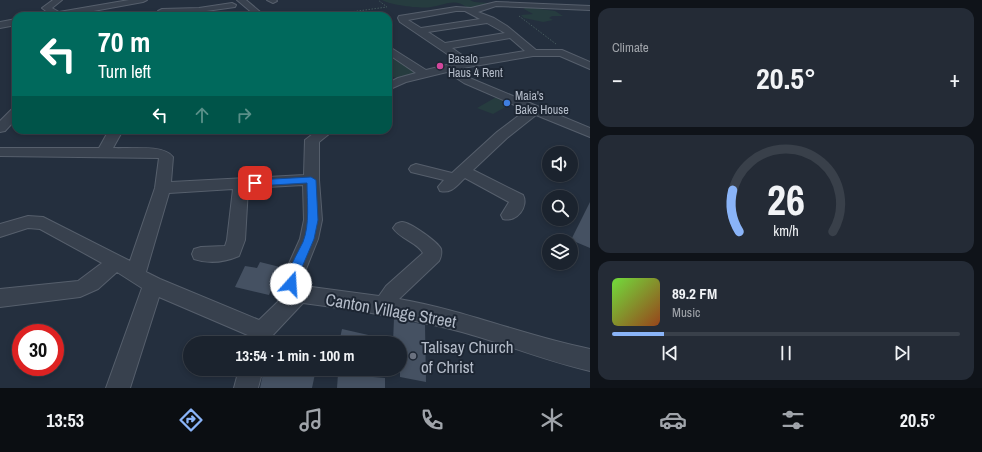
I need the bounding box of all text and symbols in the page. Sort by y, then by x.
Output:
text: 70 m [98,23,150,61]
icon: left [32,28,84,80]
text: Climate [612,39,649,56]
place label: Basalo Haus 4 Rent [448,51,503,81]
text: 20.5° [756,58,816,98]
text: Turn left [98,59,151,84]
marker: Basalo Haus 4 Rent [435,61,445,71]
text: − [612,64,623,94]
text: + [949,64,960,94]
place label: Maia's Bake House [515,88,569,118]
marker: Maia's Bake House [502,98,512,108]
icon: left [149,104,171,126]
icon: ahead [191,104,213,126]
icon: right [233,104,255,126]
map controls [542,146,578,270]
button: sound [542,146,578,182]
pin [238,166,272,200]
icon: arrive [244,172,266,194]
text: 26 [767,172,805,228]
button: search [542,190,578,226]
text: km/h [773,221,799,240]
button: layers [542,234,578,270]
position arrow [270,263,312,305]
text: 89.2 FM [672,283,717,304]
street label: Canton Village Street [324,287,458,333]
text: Music [672,304,700,321]
speed limit sign: 30 [12,324,64,376]
place label: Talisay Church of Christ [421,335,513,378]
icon: previous [659,342,681,364]
icon: pause [775,342,797,364]
icon: next [891,342,913,364]
text: 13:54 · 1 min · 100 m [236,345,354,366]
marker: Talisay Church of Christ [408,351,418,361]
icon: directions [177,406,205,434]
icon: music [297,406,325,434]
icon: phone [418,406,446,434]
icon: climate [538,406,566,434]
icon: car [659,406,687,434]
icon: filters [779,406,807,434]
text: 13:53 [46,408,84,433]
text: 20.5° [900,408,936,433]

